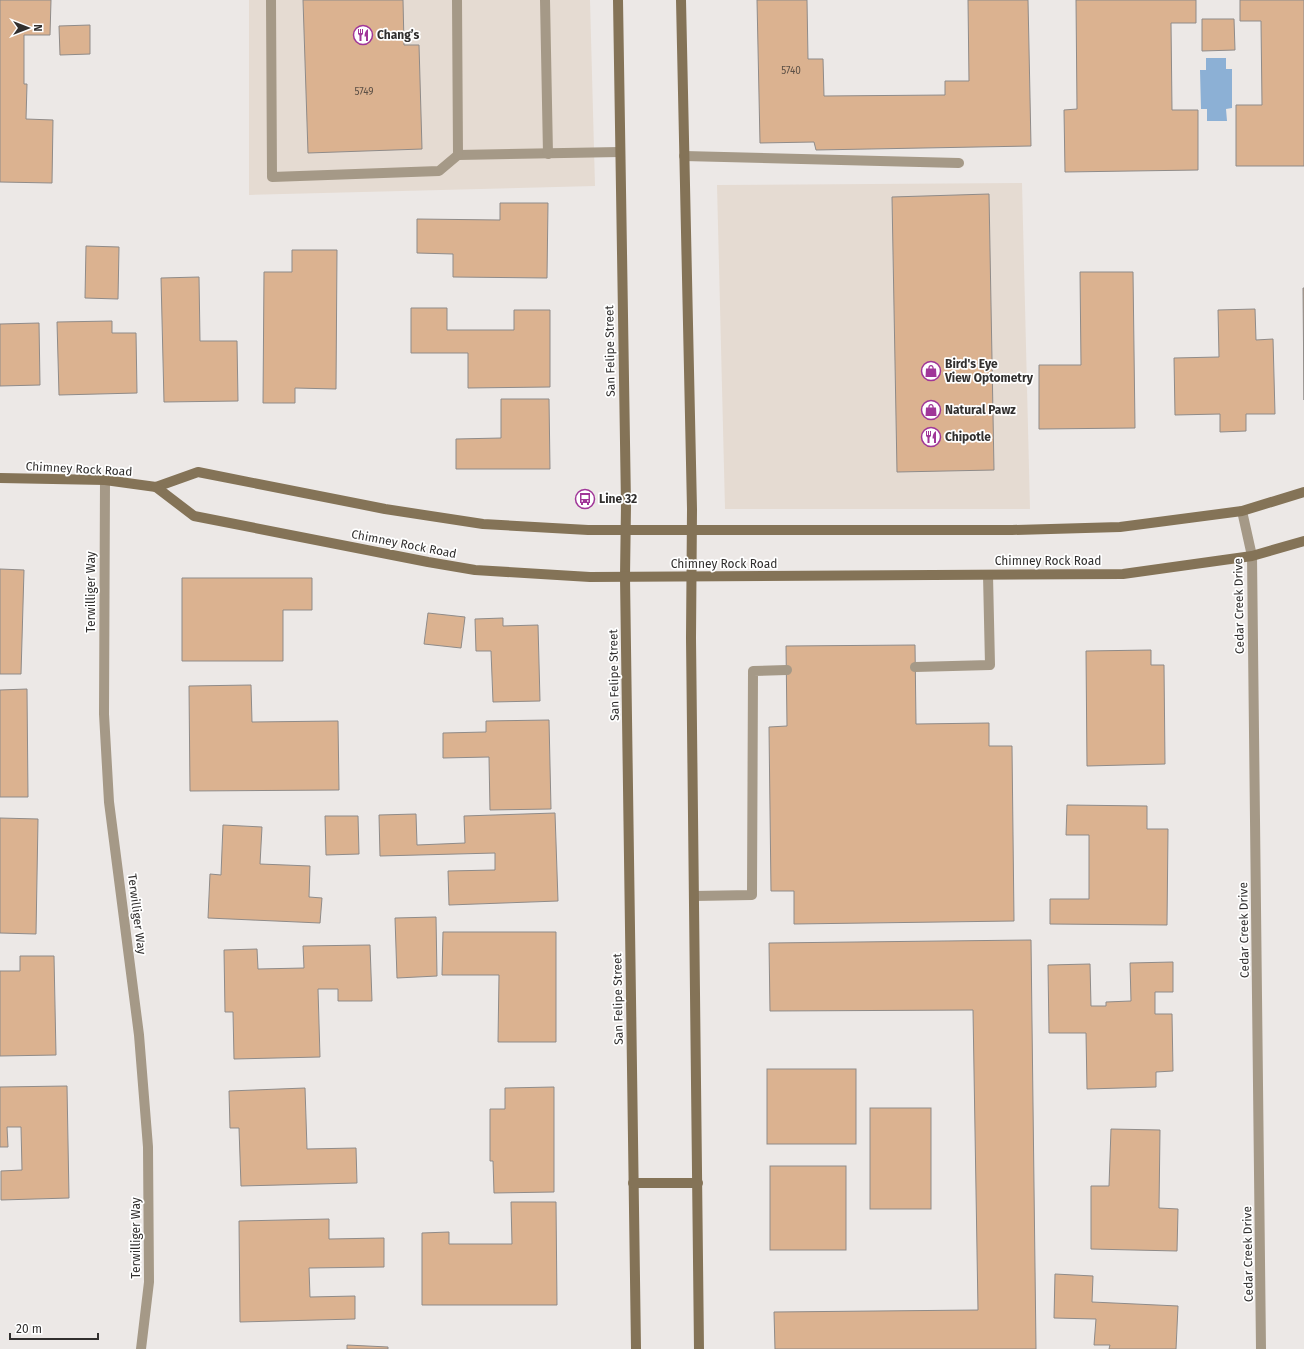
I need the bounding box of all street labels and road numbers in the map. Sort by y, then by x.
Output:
street label: San Felipe Street [602,304,618,397]
street label: Chimney Rock Road [25,459,133,479]
street label: Chimney Rock Road [350,527,458,561]
street label: Terwilliger Way [84,551,98,633]
street label: Chimney Rock Road [995,554,1101,568]
street label: Chimney Rock Road [671,557,777,571]
street label: Cedar Creek Drive [1231,558,1247,654]
street label: San Felipe Street [606,628,622,721]
street label: Terwilliger Way [125,873,149,955]
street label: Cedar Creek Drive [1236,882,1252,978]
street label: San Felipe Street [610,952,626,1045]
street label: Terwilliger Way [129,1197,143,1279]
street label: Cedar Creek Drive [1240,1206,1256,1302]

